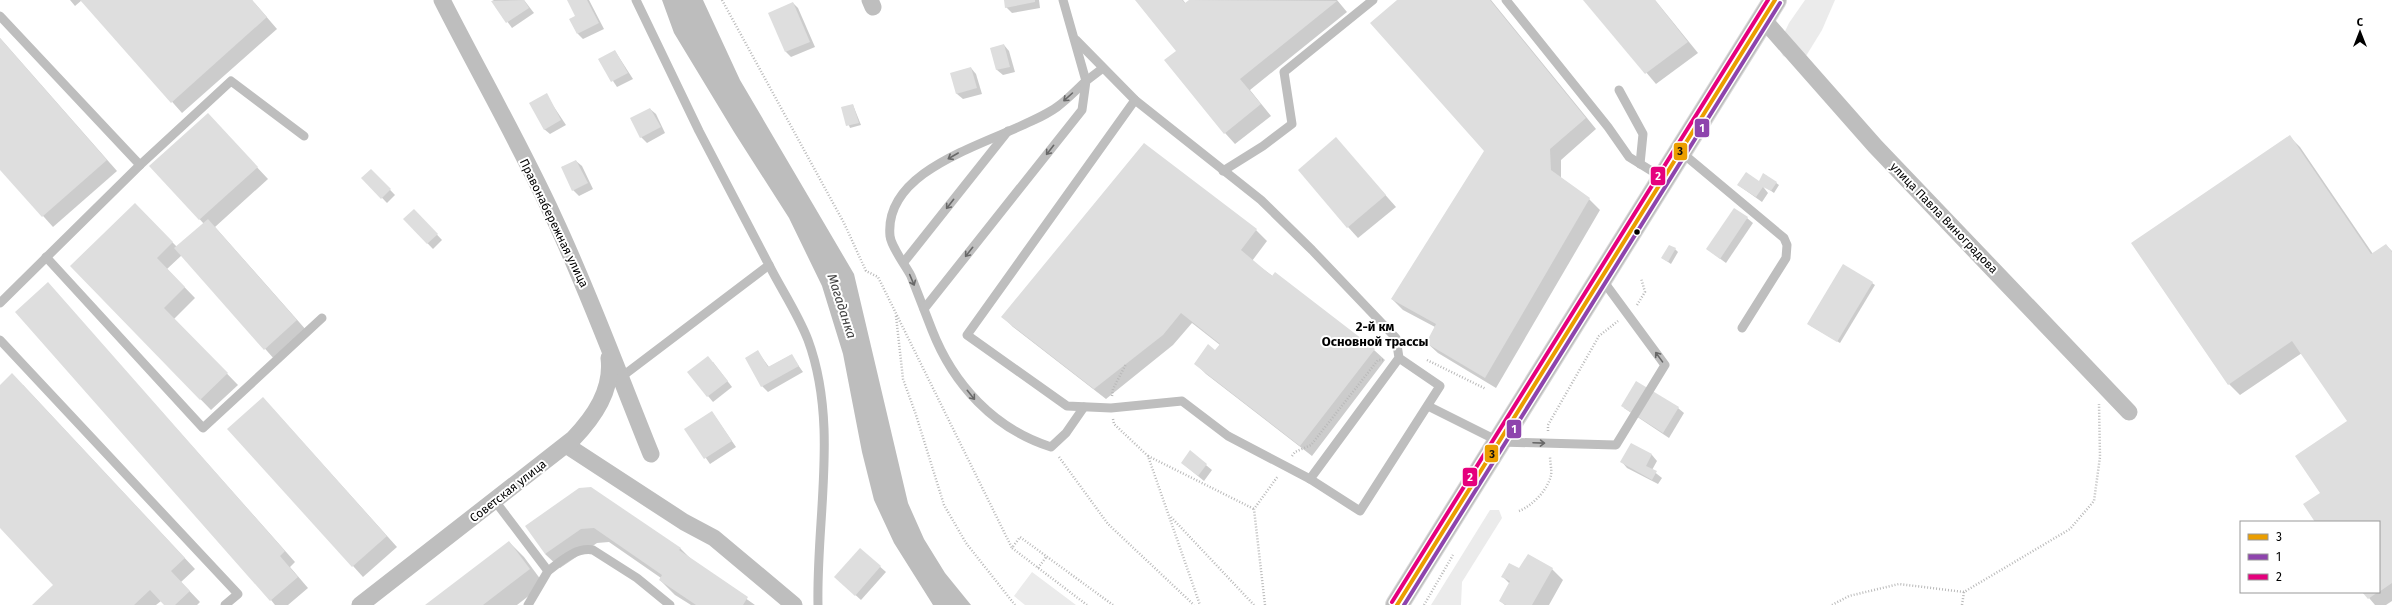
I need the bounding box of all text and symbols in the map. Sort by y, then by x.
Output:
north arrow [2340,12,2380,52]
text: С [2357,16,2364,29]
one-way arrow [1063,92,1073,102]
line badge: 1 [1694,118,1710,138]
text: 1 [1699,122,1705,135]
line badge: 3 [1673,142,1688,161]
one-way arrow [1045,144,1054,155]
text: 3 [1676,145,1683,158]
one-way arrow [947,153,959,161]
street label: Правонабережная улица [517,156,591,290]
street label: улица Павла Виноградова [1887,160,2001,276]
line badge: 2 [1650,166,1666,186]
text: 2 [1655,170,1661,183]
one-way arrow [945,199,954,210]
unlabelled marker [1632,227,1642,237]
one-way arrow [964,246,973,257]
water label: Магаданка [824,272,860,340]
one-way arrow [909,273,916,285]
district label: 2-й км Основной трассы [1322,319,1428,349]
one-way arrow [1655,352,1664,363]
one-way arrow [967,389,976,400]
line badge: 1 [1506,419,1522,439]
text: 1 [1511,423,1517,436]
one-way arrow [1532,439,1545,447]
line badge: 3 [1484,444,1499,463]
text: 3 [1488,448,1495,461]
street label: Советская улица [467,457,549,525]
line badge: 2 [1462,467,1478,487]
text: 2 [1467,471,1473,484]
legend [2240,521,2380,593]
text: 3 [2276,530,2282,544]
text: 1 [2276,550,2281,564]
text: 2 [2276,570,2282,584]

